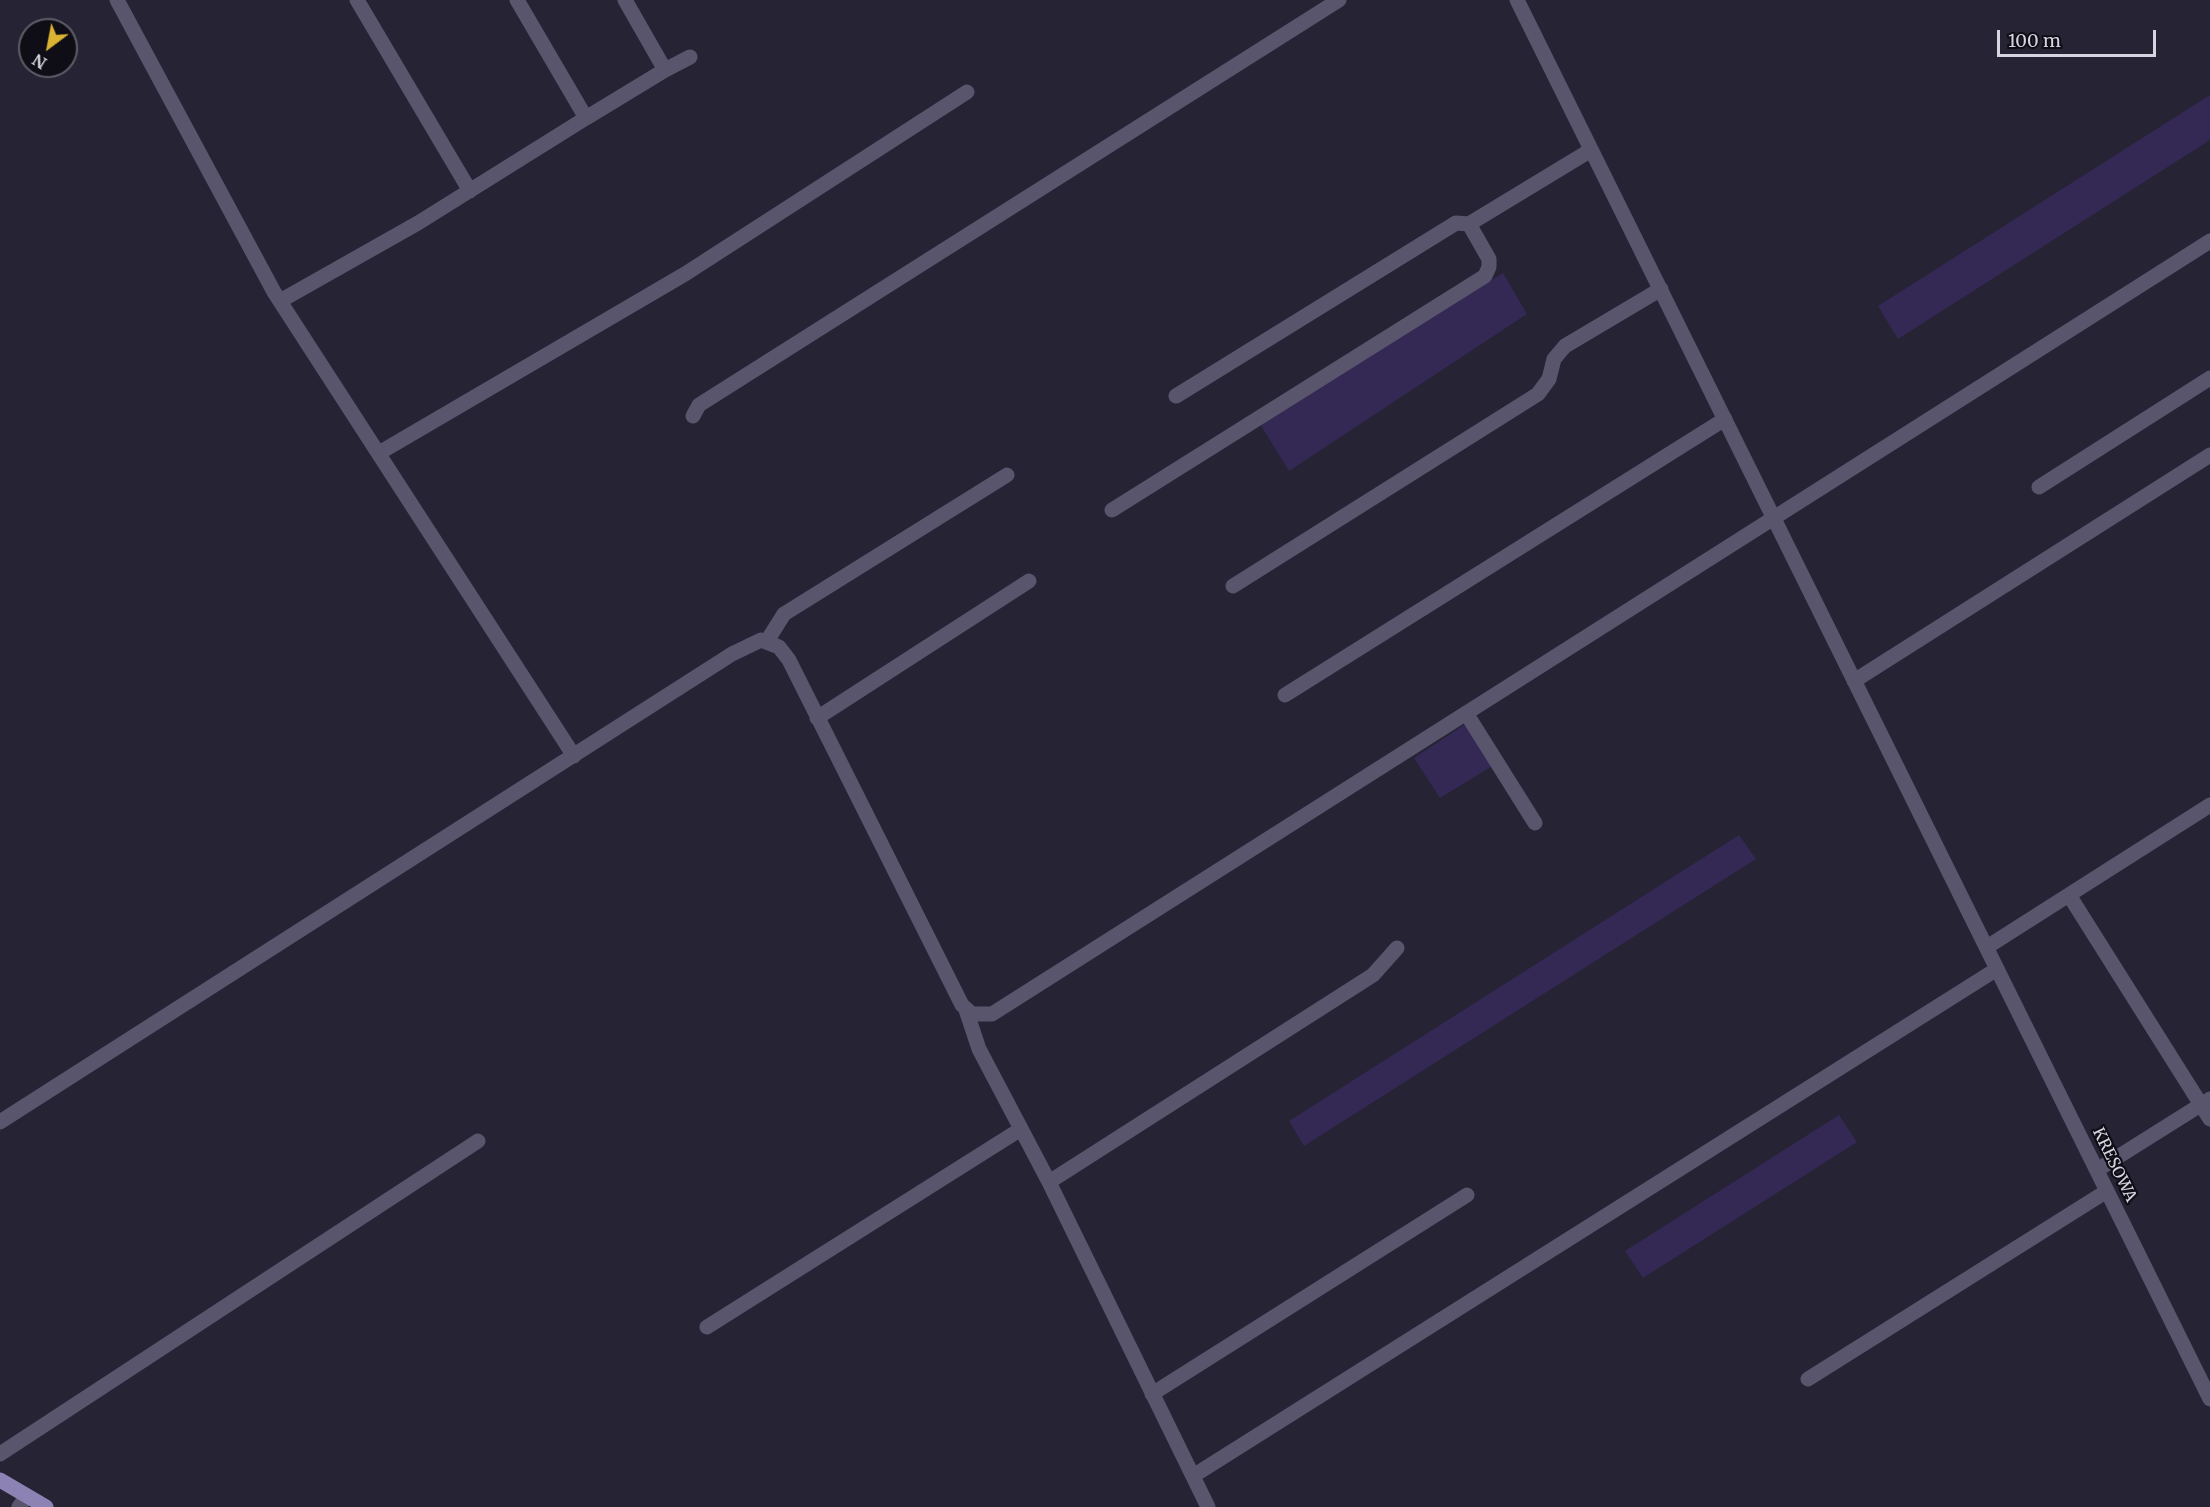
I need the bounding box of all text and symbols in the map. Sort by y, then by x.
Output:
north arrow [18,18,78,78]
scale bar [2000,18,2159,56]
text: 100 m [2008,29,2061,52]
text: N [29,50,50,73]
street label: KRESOWA [2088,1125,2140,1205]

